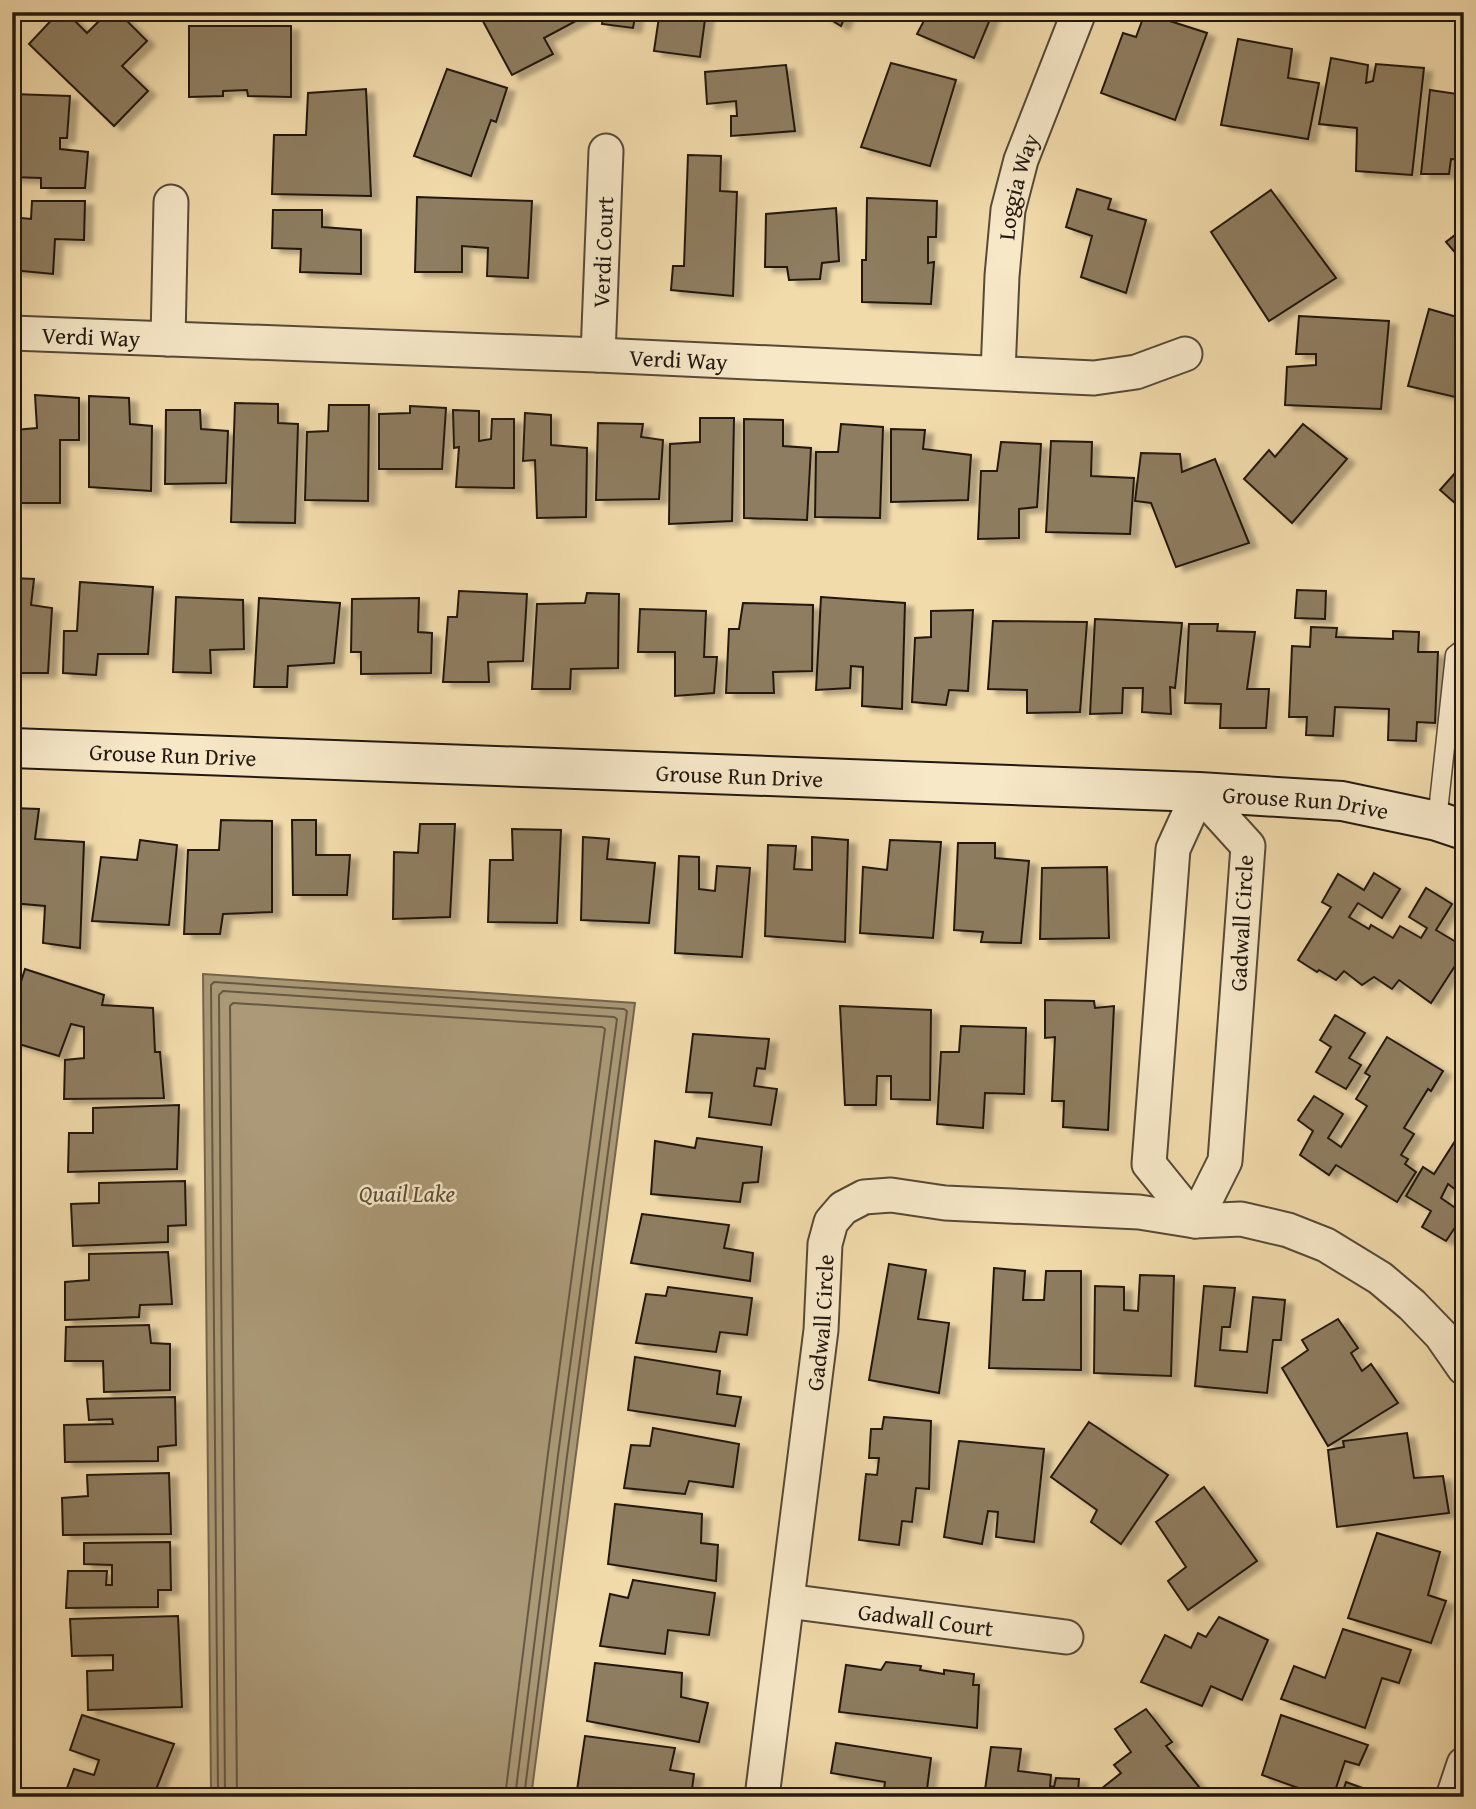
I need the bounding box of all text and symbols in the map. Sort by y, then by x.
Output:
street label: Loggia Way [989,128,1047,241]
street label: Verdi Court [583,196,621,309]
street label: Verdi Way [41,318,141,354]
street label: Verdi Way [628,340,729,378]
street label: Grouse Run Drive [89,734,257,774]
street label: Grouse Run Drive [655,755,824,795]
street label: Grouse Run Drive [1221,777,1392,827]
street label: Gadwall Circle [1221,854,1261,992]
water label: Quail Lake [359,1176,455,1211]
street label: Gadwall Circle [797,1254,841,1393]
street label: Gadwall Court [856,1594,995,1644]

